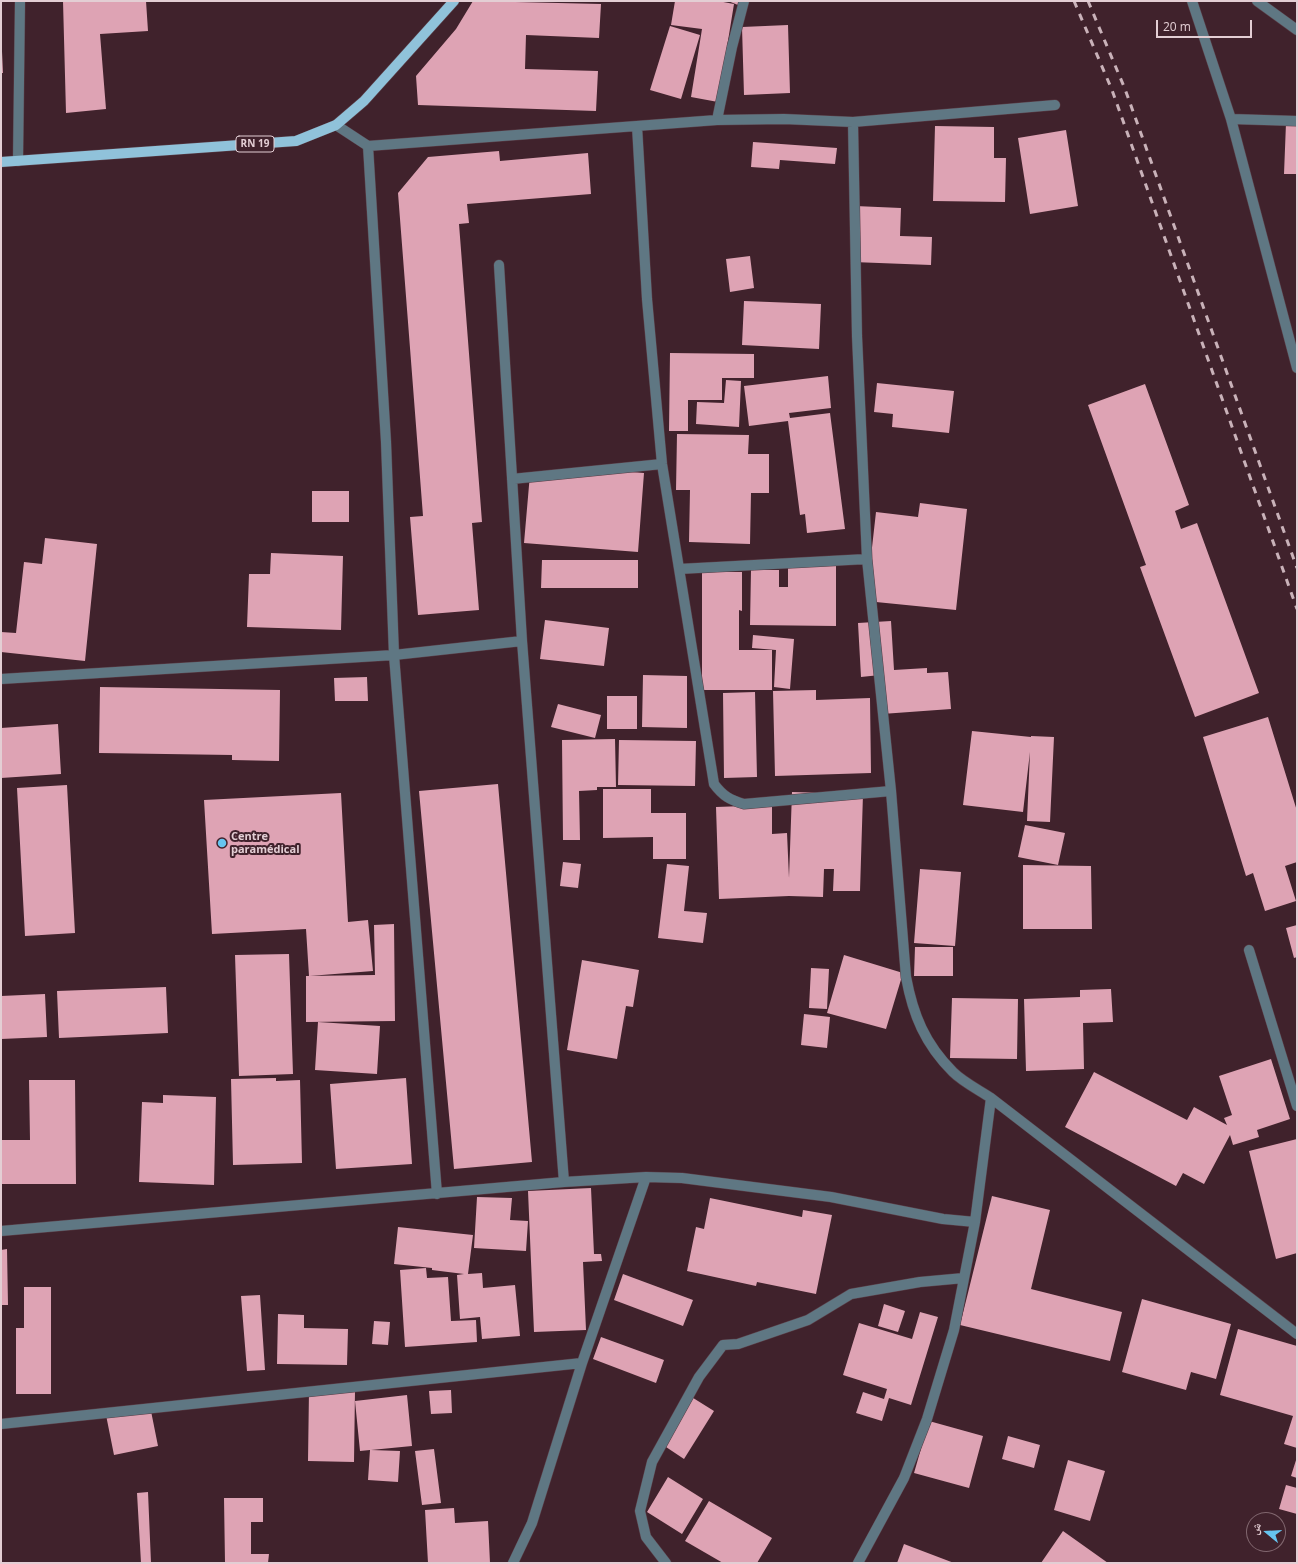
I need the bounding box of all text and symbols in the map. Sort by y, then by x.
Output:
scale bar [1158,12,1254,38]
text: 20 m [1163,18,1191,35]
road number: RN 19 [236,136,274,152]
place label: Centre paramédical [231,830,300,856]
marker: Centre paramédical [216,837,228,849]
north arrow [1246,1512,1286,1552]
text: ش [1246,1521,1264,1536]

